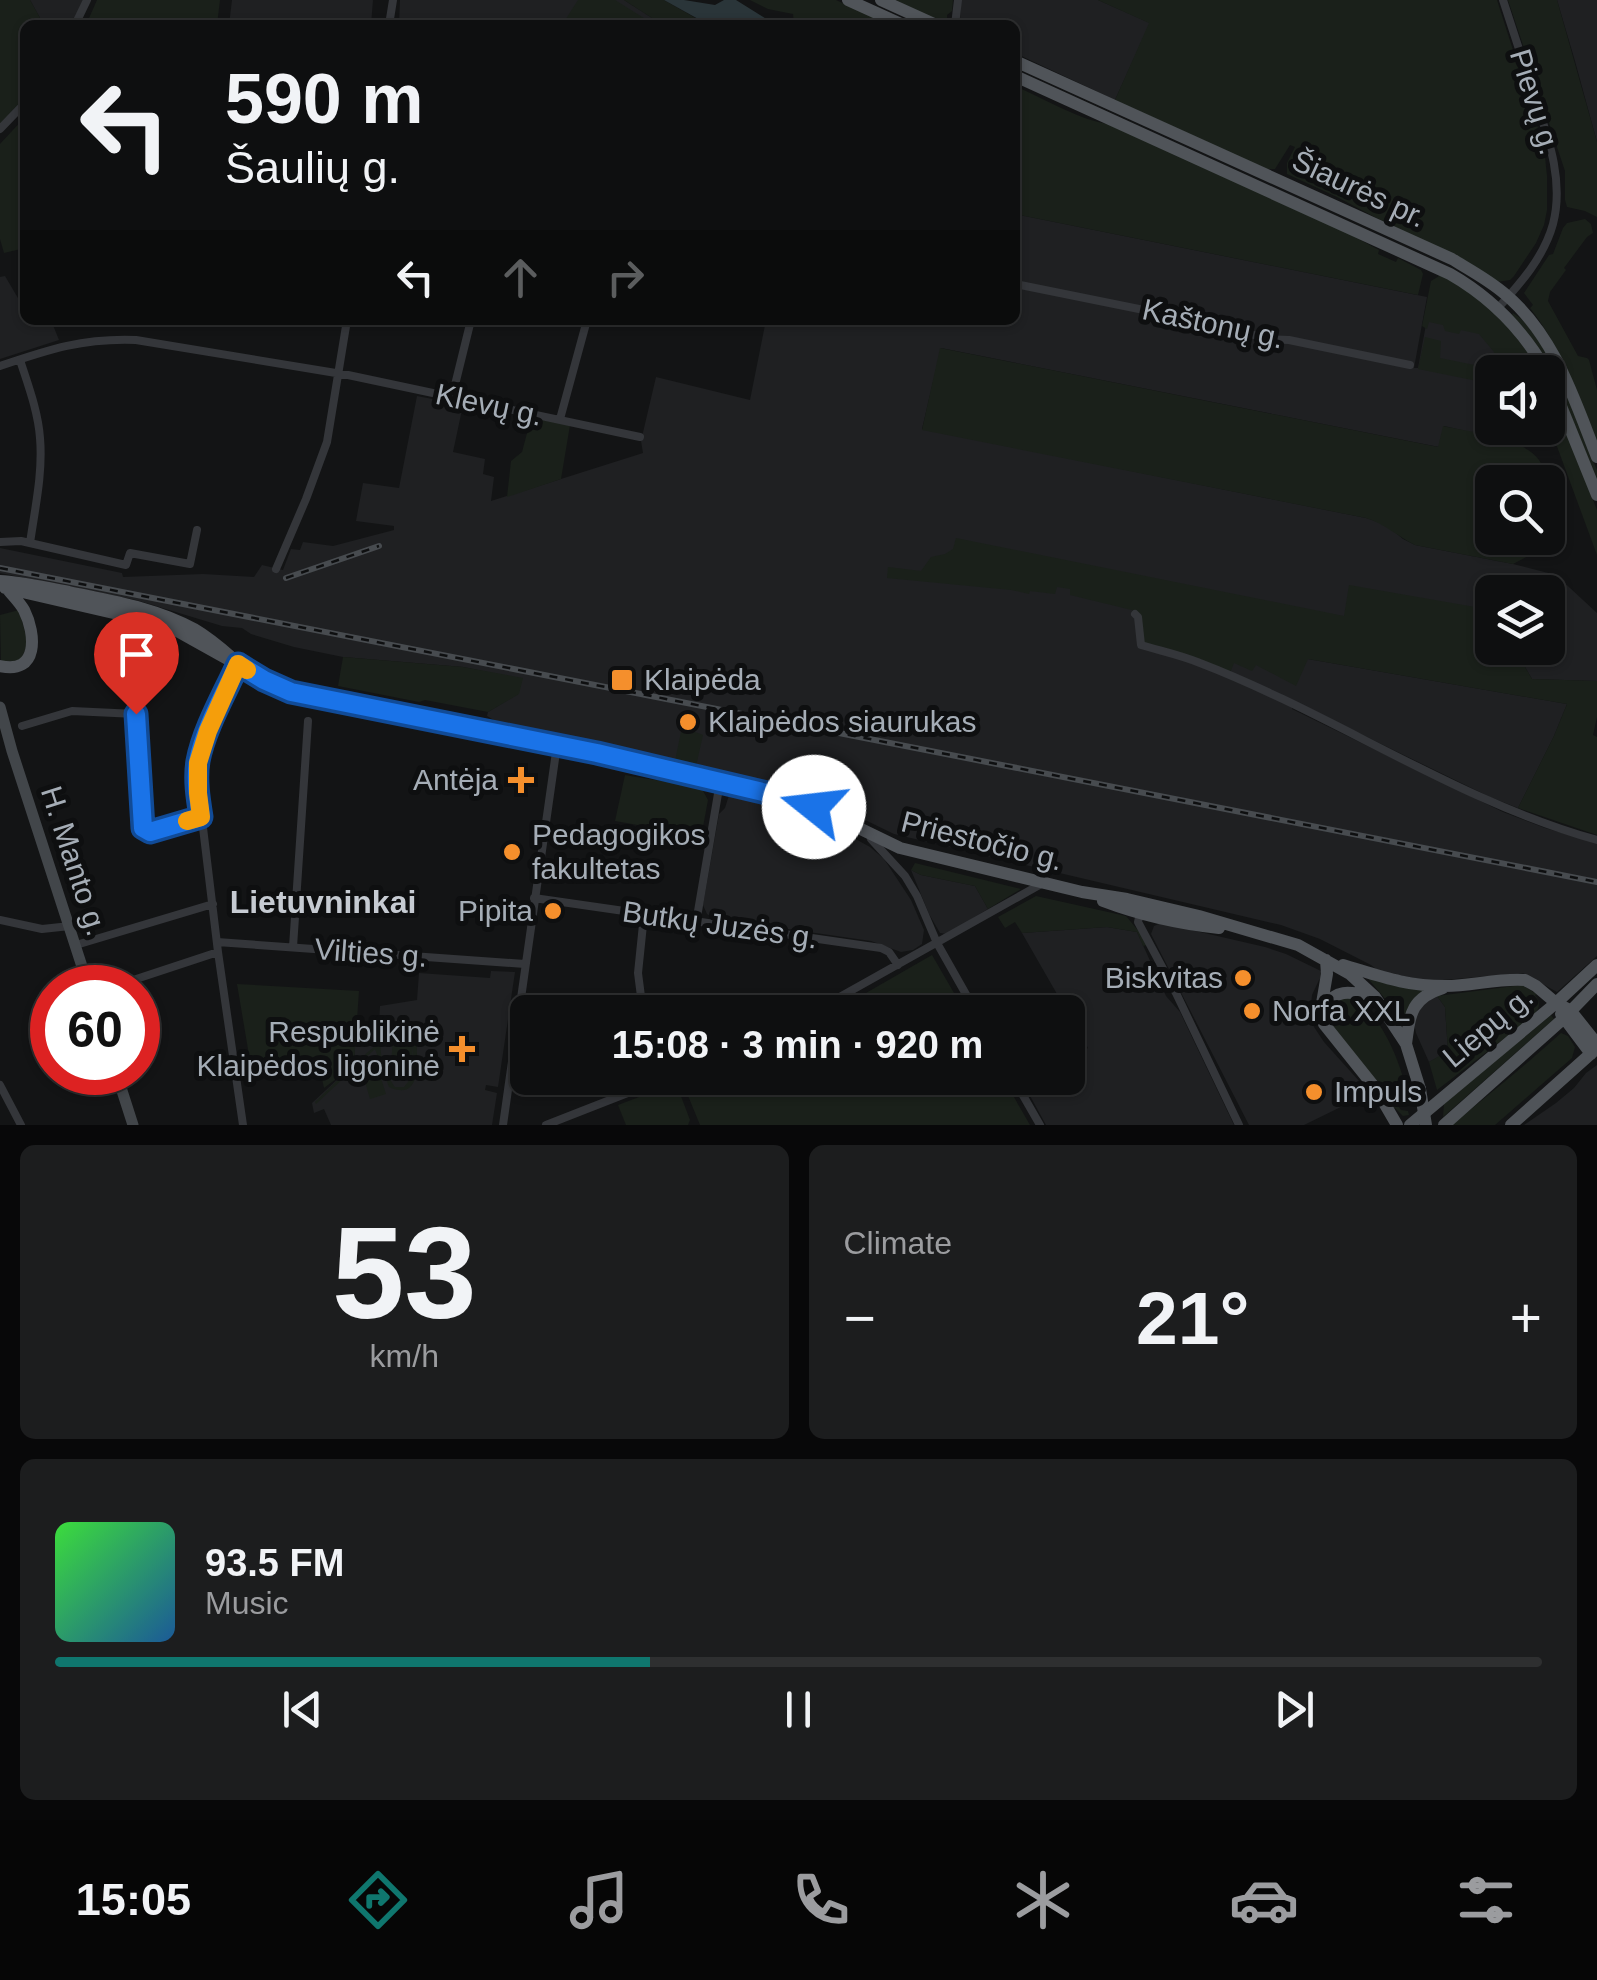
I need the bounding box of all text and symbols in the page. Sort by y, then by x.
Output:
street label: Pievų g. [1504,45,1567,159]
icon: left [60,60,190,190]
text: 590 m [225,60,423,138]
text: Šaulių g. [225,142,400,193]
street label: Šiaurės pr. [1287,143,1431,234]
icon: left [388,250,443,305]
icon: ahead [493,250,548,305]
icon: right [598,250,653,305]
street label: Kaštonų g. [1140,292,1287,355]
map controls [1475,355,1565,665]
button: sound [1475,355,1565,445]
street label: Klevų g. [433,377,546,432]
button: search [1475,465,1565,555]
button: layers [1475,575,1565,665]
pin [94,612,179,715]
icon: arrive [109,627,164,682]
place label: Klaipėda [644,663,761,696]
marker: Klaipėda [609,667,635,693]
place label: Klaipėdos siaurukas [708,705,977,738]
marker: Klaipėdos siaurukas [677,711,699,733]
position arrow [762,755,866,859]
place label: Antėja [413,763,498,796]
marker: Antėja [508,767,534,793]
street label: H. Manto g. [35,782,114,940]
street label: Priestočio g. [898,805,1066,876]
place label: Pedagogikos fakultetas [532,818,705,885]
marker: Pedagogikos fakultetas [501,841,523,863]
district label: Lietuvninkai [230,884,416,920]
place label: Pipita [458,894,533,927]
street label: Butkų Juzės g. [620,894,820,955]
marker: Pipita [542,900,564,922]
street label: Vilties g. [314,932,428,973]
place label: Biskvitas [1105,961,1223,994]
speed limit sign: 60 [30,965,160,1095]
marker: Biskvitas [1232,967,1254,989]
street label: Liepų g. [1436,980,1539,1074]
place label: Norfa XXL [1272,994,1410,1027]
marker: Norfa XXL [1241,1000,1263,1022]
place label: Respublikinė Klaipėdos ligoninė [196,1015,440,1082]
text: 15:08 · 3 min · 920 m [612,1024,983,1066]
marker: Respublikinė Klaipėdos ligoninė [449,1036,475,1062]
place label: Impuls [1334,1075,1422,1108]
marker: Impuls [1303,1081,1325,1103]
text: 53 [332,1200,477,1346]
text: Climate [844,1225,952,1261]
text: 21° [1136,1276,1249,1360]
text: − [844,1287,876,1349]
text: + [1510,1287,1542,1349]
text: km/h [370,1338,439,1374]
text: 93.5 FM [205,1542,344,1584]
text: Music [205,1585,289,1621]
icon: previous [275,1682,330,1737]
icon: pause [771,1682,826,1737]
icon: next [1267,1682,1322,1737]
icon: directions [343,1865,413,1935]
icon: music [564,1865,634,1935]
icon: phone [786,1865,856,1935]
icon: climate [1008,1865,1078,1935]
icon: car [1229,1865,1299,1935]
icon: filters [1451,1865,1521,1935]
text: 15:05 [76,1874,191,1925]

